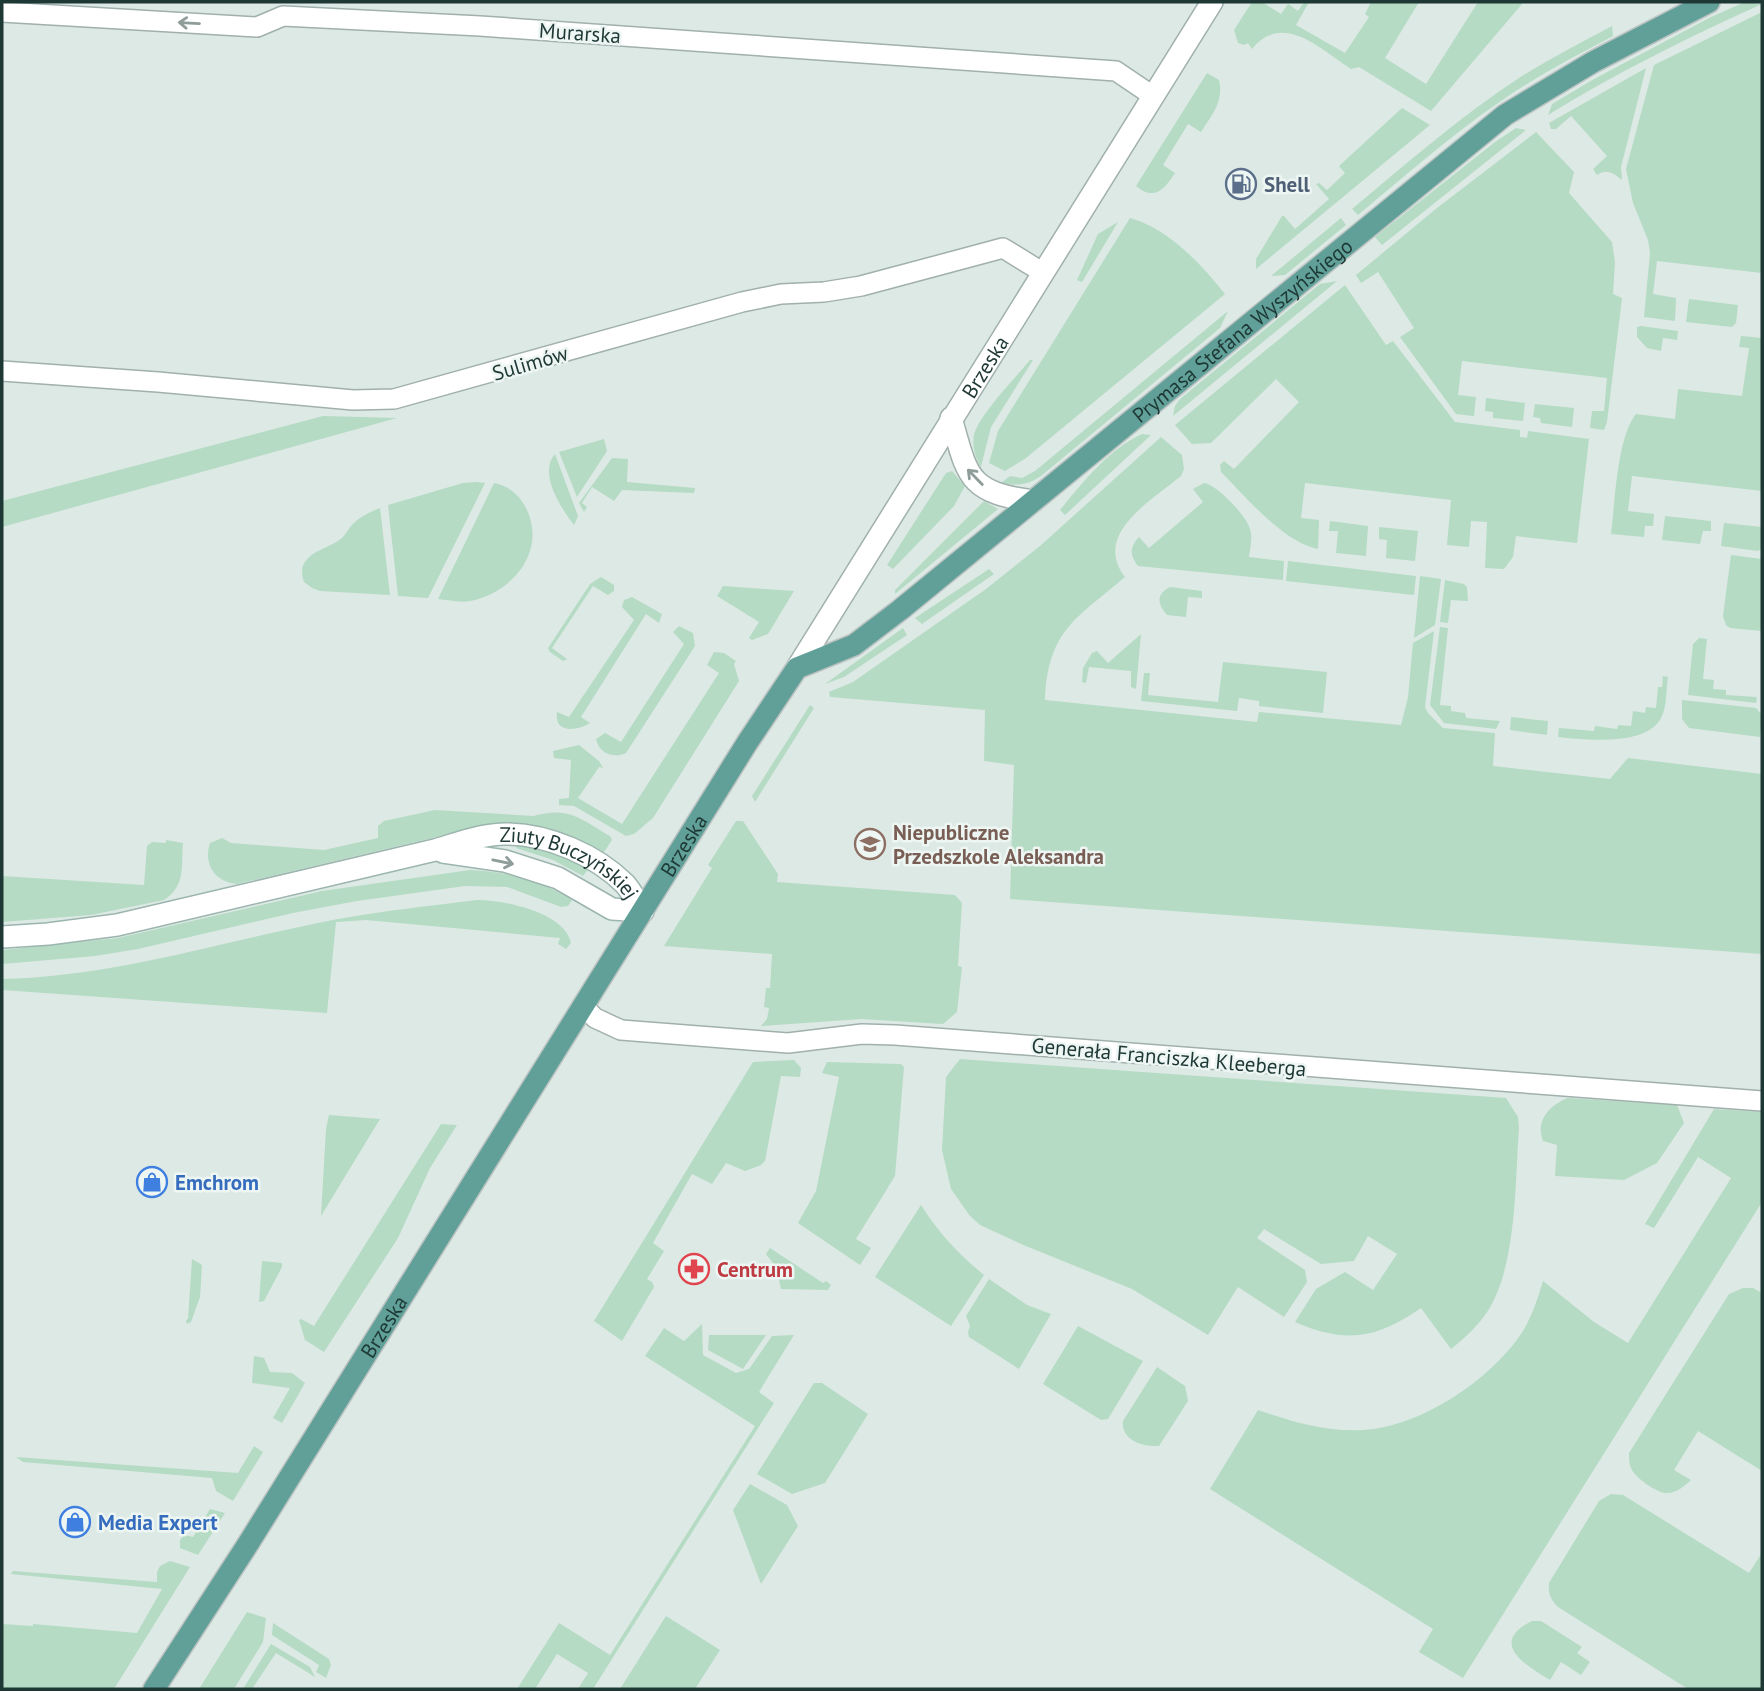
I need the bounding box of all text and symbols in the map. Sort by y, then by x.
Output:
one-way arrow [179,16,201,29]
street label: Murarska [538,17,622,49]
fuel station icon: Shell [1224,167,1258,201]
place label: Shell [1264,171,1310,198]
street label: Prymasa Stefana Wyszyńskiego [1126,232,1358,428]
street label: Brzeska [955,331,1014,403]
street label: Sulimów [489,339,572,387]
one-way arrow [966,469,983,486]
street label: Brzeska [654,809,713,881]
place label: Niepubliczne Przedszkole Aleksandra [893,819,1104,870]
street label: Ziuty Buczyńskiej [499,820,645,904]
school or university icon: Niepubliczne Przedszkole Aleksandra [853,827,887,861]
one-way arrow [491,855,514,869]
street label: Generała Franciszka Kleeberga [1031,1032,1307,1082]
shop icon: Emchrom [135,1165,169,1199]
place label: Emchrom [175,1169,259,1196]
pharmacy icon: Centrum [677,1252,711,1286]
place label: Centrum [717,1256,793,1283]
street label: Brzeska [354,1290,413,1363]
shop icon: Media Expert [58,1505,92,1539]
place label: Media Expert [98,1509,218,1536]

